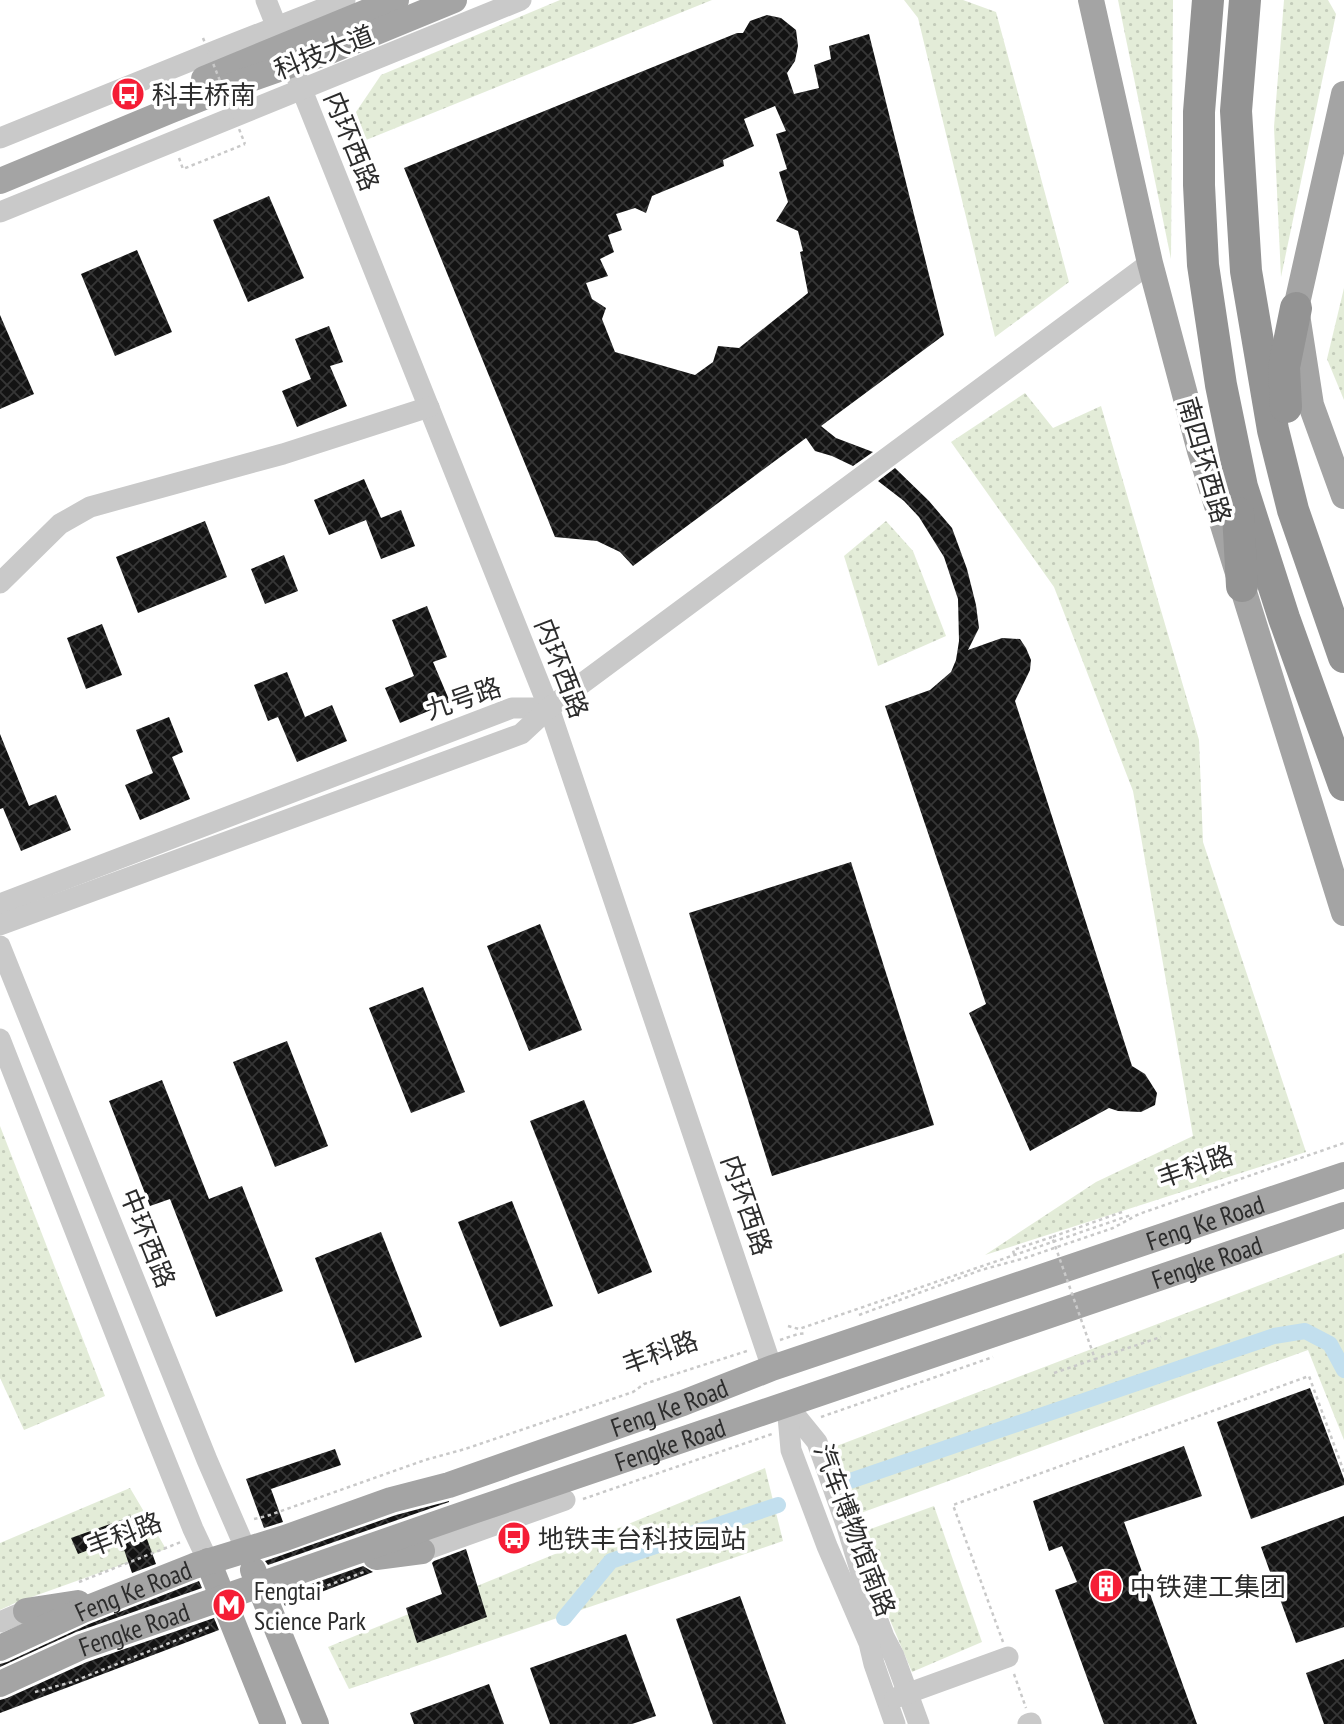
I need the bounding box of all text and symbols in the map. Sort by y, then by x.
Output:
street label: 科技大道 [270,18,378,86]
bus stop icon: 科丰桥南 [109,75,147,113]
place label: 科丰桥南 [152,78,256,111]
street label: 内环西路 [317,87,387,195]
street label: 南四环西路 [1171,393,1239,527]
street label: 内环西路 [528,614,596,722]
street label: 九号路 [421,670,505,726]
street label: 丰科路 [1153,1138,1237,1194]
street label: 内环西路 [714,1150,780,1260]
street label: 中环西路 [113,1184,183,1292]
street label: Feng Ke Road [1142,1187,1268,1257]
street label: Fengke Road [1147,1228,1266,1296]
street label: 丰科路 [618,1323,702,1381]
street label: Feng Ke Road [606,1371,732,1444]
street label: Fengke Road [610,1410,730,1478]
street label: 汽车博物馆南路 [807,1439,903,1621]
street label: 丰科路 [82,1505,166,1563]
bus stop icon: 地铁丰台科技园站 [495,1519,533,1557]
place label: 地铁丰台科技园站 [538,1522,746,1555]
street label: Feng Ke Road [69,1552,196,1628]
building icon: 中铁建工集团 [1087,1567,1125,1605]
place label: 中铁建工集团 [1130,1570,1286,1603]
place label: Fengtai Science Park [254,1574,366,1637]
metro station icon: Fengtai Science Park [210,1586,248,1624]
street label: Fengke Road [74,1594,193,1663]

